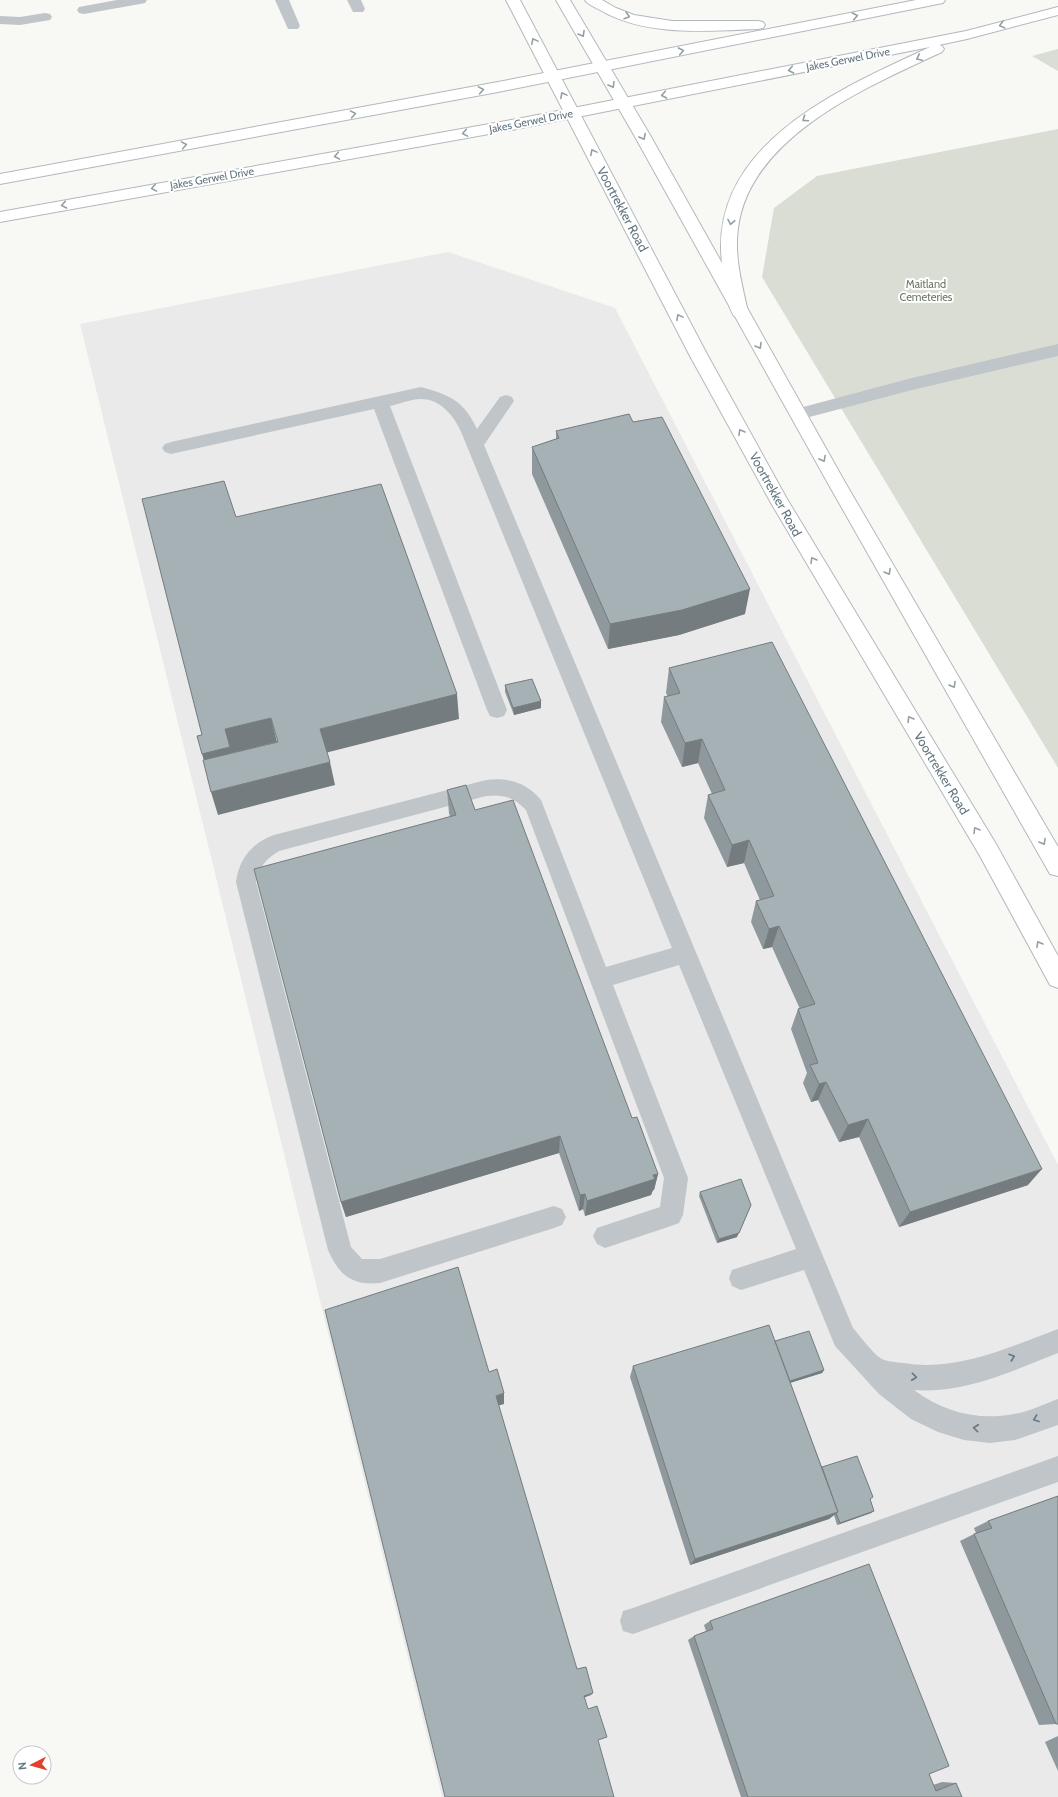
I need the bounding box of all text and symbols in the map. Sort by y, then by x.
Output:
one-way arrow [624,11,631,20]
one-way arrow [852,12,858,21]
one-way arrow [999,21,1005,29]
one-way arrow [578,29,585,37]
one-way arrow [532,38,539,45]
street label: Jakes Gerwel Drive [804,44,891,74]
one-way arrow [678,47,684,55]
one-way arrow [916,53,923,61]
one-way arrow [788,65,794,74]
one-way arrow [608,81,615,88]
one-way arrow [478,87,484,95]
one-way arrow [560,91,567,99]
one-way arrow [661,91,667,99]
street label: Jakes Gerwel Drive [487,106,574,136]
one-way arrow [350,110,356,118]
one-way arrow [802,114,809,121]
one-way arrow [462,129,468,137]
one-way arrow [639,133,646,140]
one-way arrow [181,141,187,149]
one-way arrow [591,149,598,157]
one-way arrow [334,151,340,160]
street label: Jakes Gerwel Drive [168,164,255,192]
street label: Voortrekker Road [594,164,652,254]
one-way arrow [151,184,157,192]
one-way arrow [61,200,67,208]
one-way arrow [727,219,736,225]
park label: Maitland Cemeteries [900,277,953,304]
one-way arrow [677,314,684,321]
one-way arrow [755,342,762,349]
one-way arrow [738,428,746,436]
street label: Voortrekker Road [746,449,806,539]
one-way arrow [819,455,826,463]
one-way arrow [810,557,818,564]
one-way arrow [883,568,890,575]
one-way arrow [948,681,955,688]
one-way arrow [907,716,914,723]
street label: Voortrekker Road [911,729,973,817]
one-way arrow [974,827,981,834]
one-way arrow [1039,838,1046,845]
one-way arrow [1037,941,1044,948]
one-way arrow [1009,1354,1016,1362]
one-way arrow [911,1372,917,1381]
one-way arrow [1033,1415,1040,1423]
one-way arrow [973,1424,979,1433]
north arrow [12,1745,52,1785]
text: N [15,1761,29,1771]

